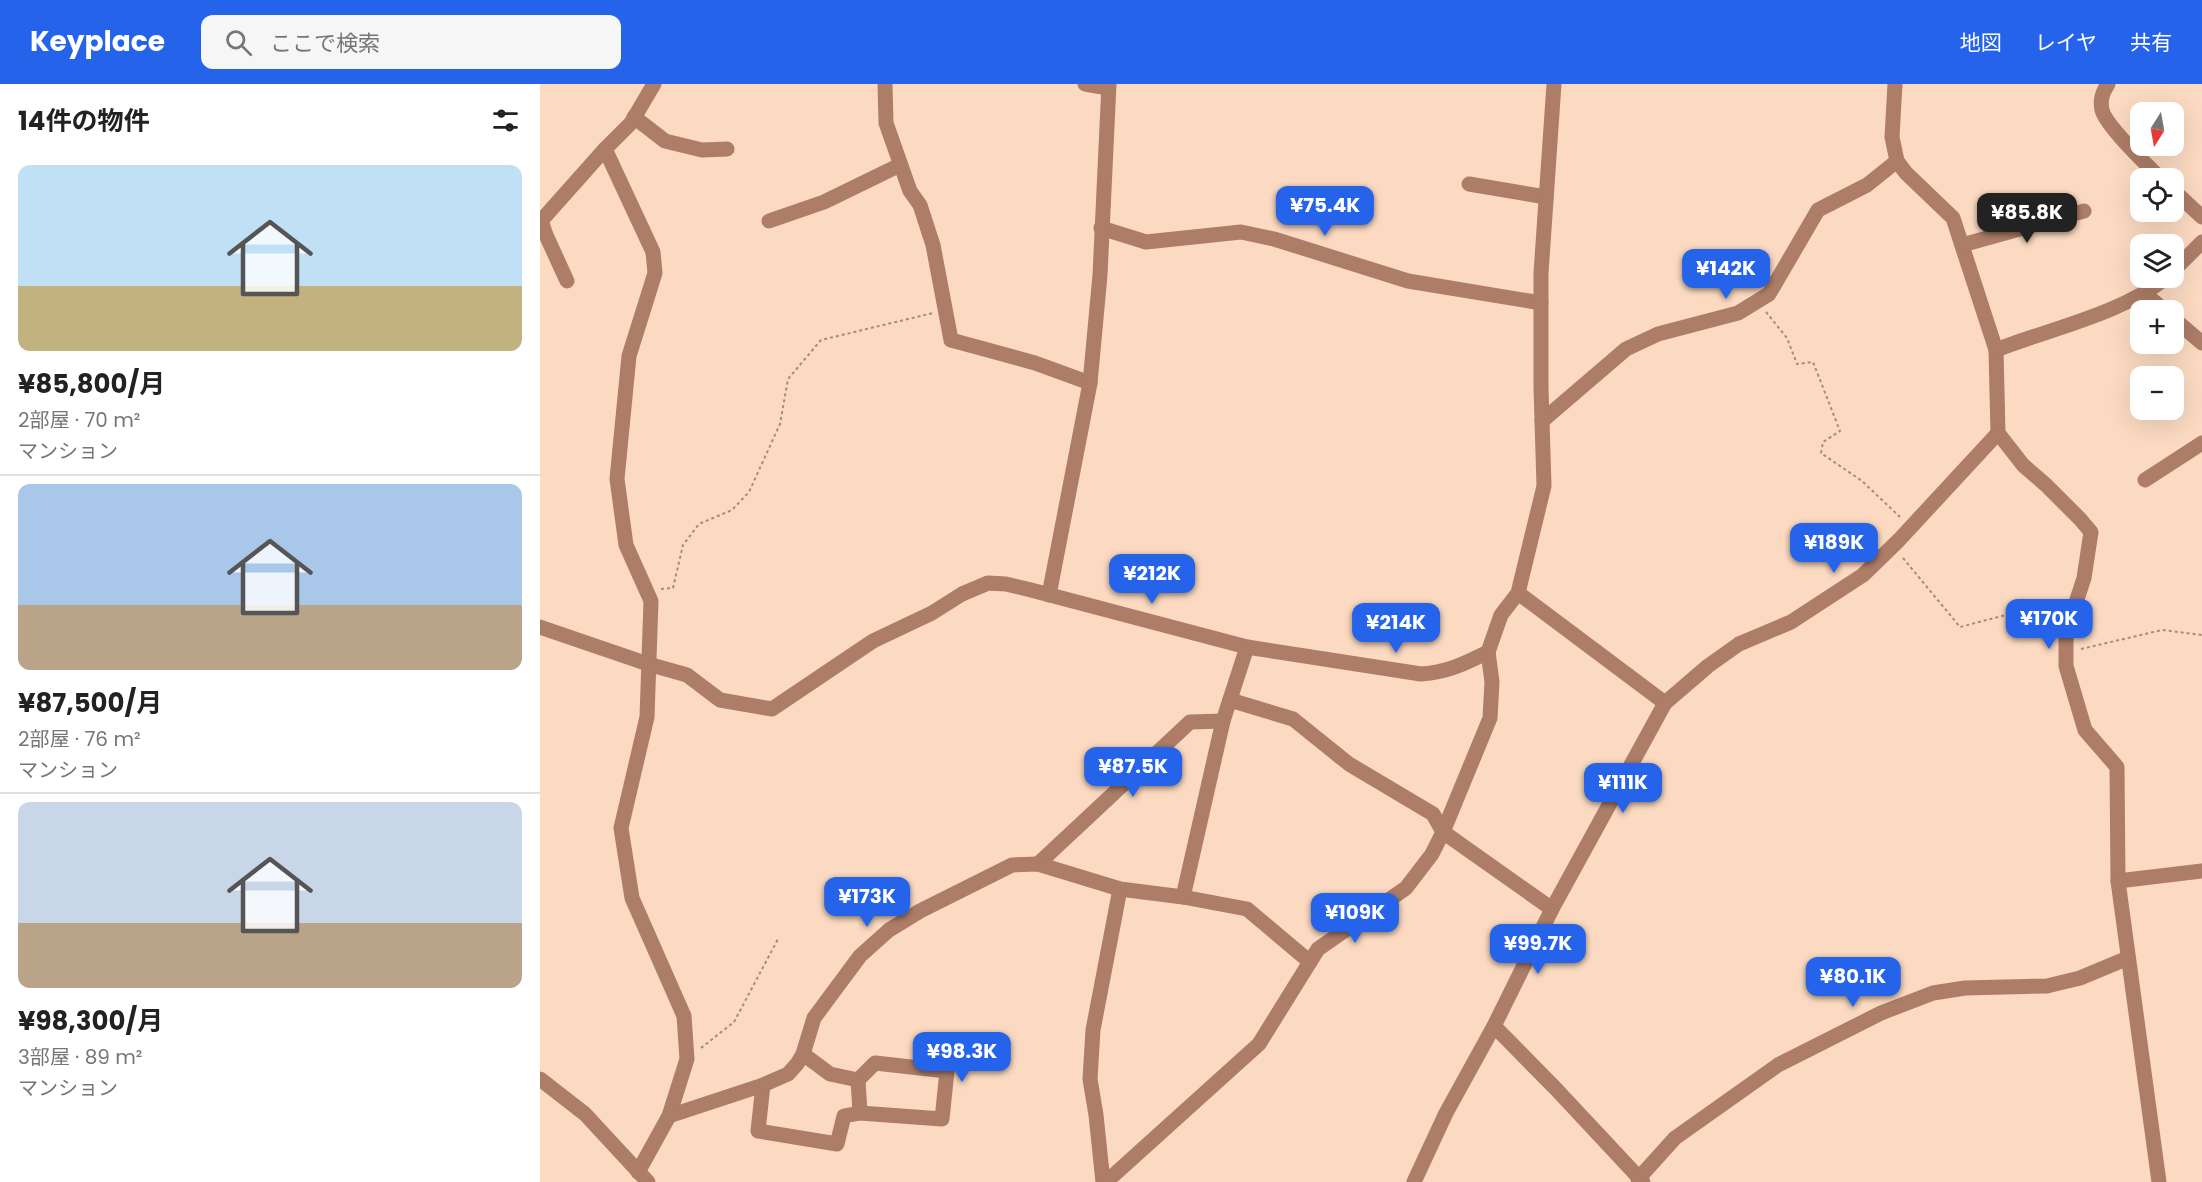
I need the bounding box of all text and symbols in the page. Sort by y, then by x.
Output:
search box [201,15,621,69]
text: Keyplace [30,22,165,61]
icon: search [222,26,255,59]
text: ここで検索 [270,28,380,59]
text: 地図 [1960,28,2002,57]
text: レイヤ [2035,28,2097,57]
text: 共有 [2130,28,2172,57]
north arrow [2130,102,2184,156]
map controls [2130,102,2184,420]
text: 14件の物件 [18,103,149,139]
icon: filters [489,104,522,137]
button: locate [2130,168,2184,222]
pin: ¥75.4K [1276,186,1374,237]
text: ¥75.4K [1290,191,1360,219]
pin: ¥85.8K [1978,193,2076,244]
text: ¥85.8K [1991,198,2063,226]
icon: home [216,204,324,312]
button: layers [2130,234,2184,288]
pin: ¥142K [1684,249,1768,300]
text: ¥142K [1696,254,1756,282]
button: + [2130,300,2184,354]
text: ¥85,800/月 [18,366,165,402]
button: − [2130,366,2184,420]
text: 2部屋 · 70 m² [18,406,140,434]
text: マンション [18,437,118,465]
icon: home [216,523,324,631]
pin: ¥189K [1792,523,1876,574]
text: ¥189K [1804,528,1864,556]
pin: ¥212K [1110,554,1194,605]
text: ¥212K [1123,559,1181,587]
pin: ¥170K [2007,599,2091,650]
pin: ¥214K [1354,603,1438,654]
text: ¥170K [2020,604,2078,632]
text: ¥214K [1366,608,1426,636]
text: ¥87,500/月 [18,685,162,721]
text: 2部屋 · 76 m² [18,725,141,753]
pin: ¥87.5K [1084,747,1182,798]
text: ¥87.5K [1098,752,1168,780]
text: マンション [18,756,118,784]
pin: ¥111K [1581,763,1665,814]
text: ¥111K [1598,768,1648,796]
icon: home [216,841,324,949]
pin: ¥173K [825,877,909,928]
text: ¥173K [838,882,896,910]
pin: ¥109K [1313,893,1397,944]
text: ¥109K [1325,898,1385,926]
pin: ¥99.7K [1489,924,1587,975]
text: ¥99.7K [1504,929,1572,957]
pin: ¥80.1K [1804,957,1902,1008]
text: ¥80.1K [1820,962,1886,990]
text: ¥98,300/月 [18,1003,163,1039]
pin: ¥98.3K [913,1032,1011,1083]
text: ¥98.3K [927,1037,997,1065]
text: 3部屋 · 89 m² [18,1043,142,1071]
text: マンション [18,1074,118,1102]

